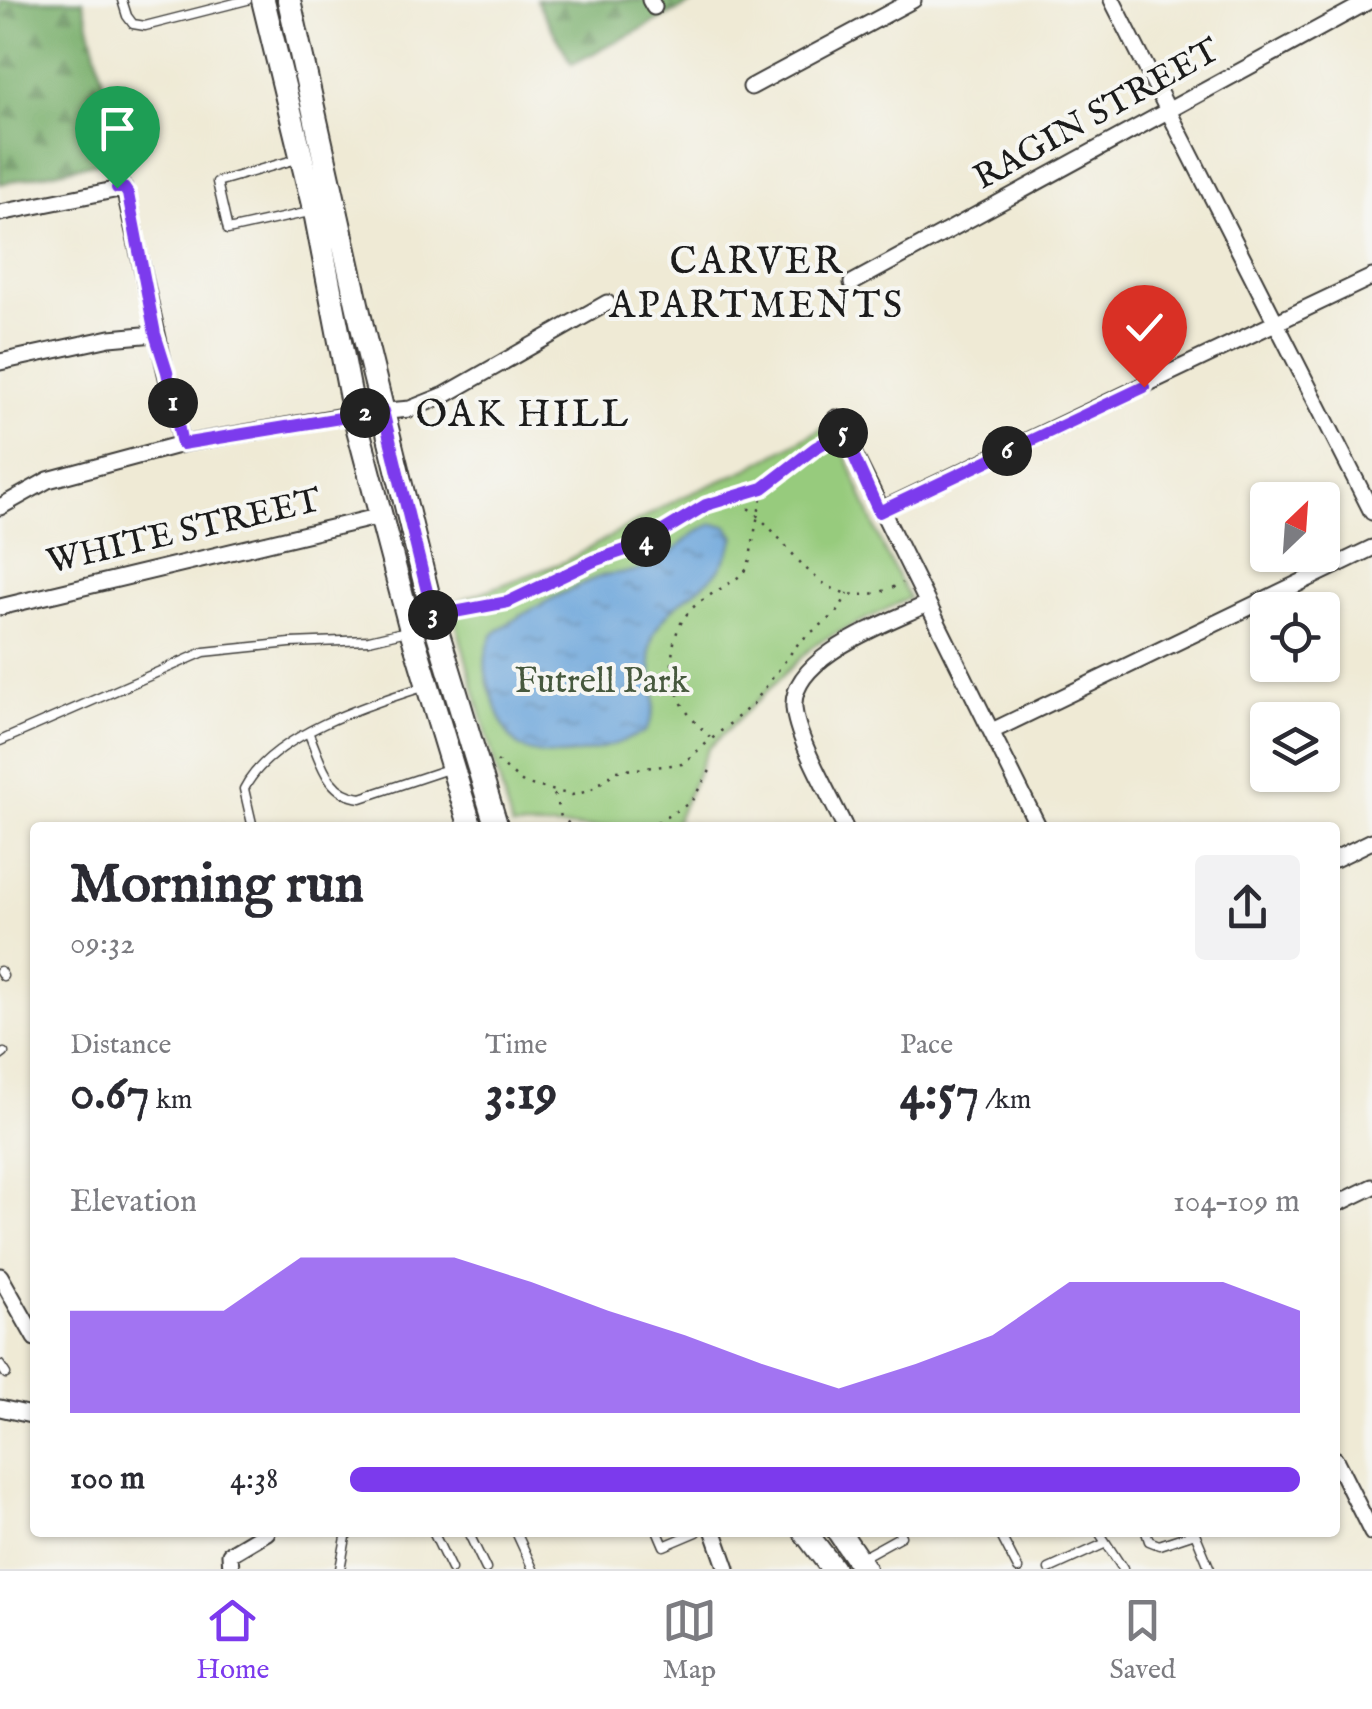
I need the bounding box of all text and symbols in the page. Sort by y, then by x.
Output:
street label: RAGIN STREET [966,29,1228,201]
pin [75,86,160,189]
icon: arrive [90,101,145,156]
district label: CARVER APARTMENTS [608,239,905,331]
pin [1102,285,1187,388]
icon: check [1117,300,1172,355]
pin: 1 [148,378,198,428]
text: 1 [168,385,178,420]
pin: 2 [340,388,390,438]
district label: OAK HILL [415,392,631,440]
text: 2 [358,395,372,430]
pin: 5 [818,408,868,458]
text: 5 [838,415,848,450]
pin: 6 [982,426,1032,476]
text: 6 [1001,433,1013,468]
street label: WHITE STREET [43,478,326,585]
north arrow [1250,482,1340,572]
map controls [1250,482,1340,792]
pin: 4 [621,517,671,567]
text: 4 [639,524,653,559]
pin: 3 [408,590,458,640]
button: locate [1250,592,1340,682]
text: 3 [428,597,438,632]
park label: Futrell Park [515,660,690,705]
button: layers [1250,702,1340,792]
text: Morning run [70,851,364,921]
button: share [1195,855,1300,960]
text: 09:32 [70,924,135,965]
text: Distance [70,1028,171,1063]
text: Time [485,1028,547,1063]
text: Pace [900,1028,953,1063]
text: 0.67 [70,1063,150,1126]
text: 3:19 [485,1063,557,1126]
text: 4:57 [900,1063,979,1126]
text: km [150,1083,193,1118]
text: /km [979,1083,1031,1118]
text: Elevation [70,1182,197,1223]
text: 104–109 m [1173,1182,1300,1223]
text: 100 m [70,1459,145,1500]
text: 4:38 [230,1459,279,1500]
tab: Home [196,1593,269,1688]
tab: Map [662,1593,717,1688]
tab: Saved [1109,1593,1176,1688]

